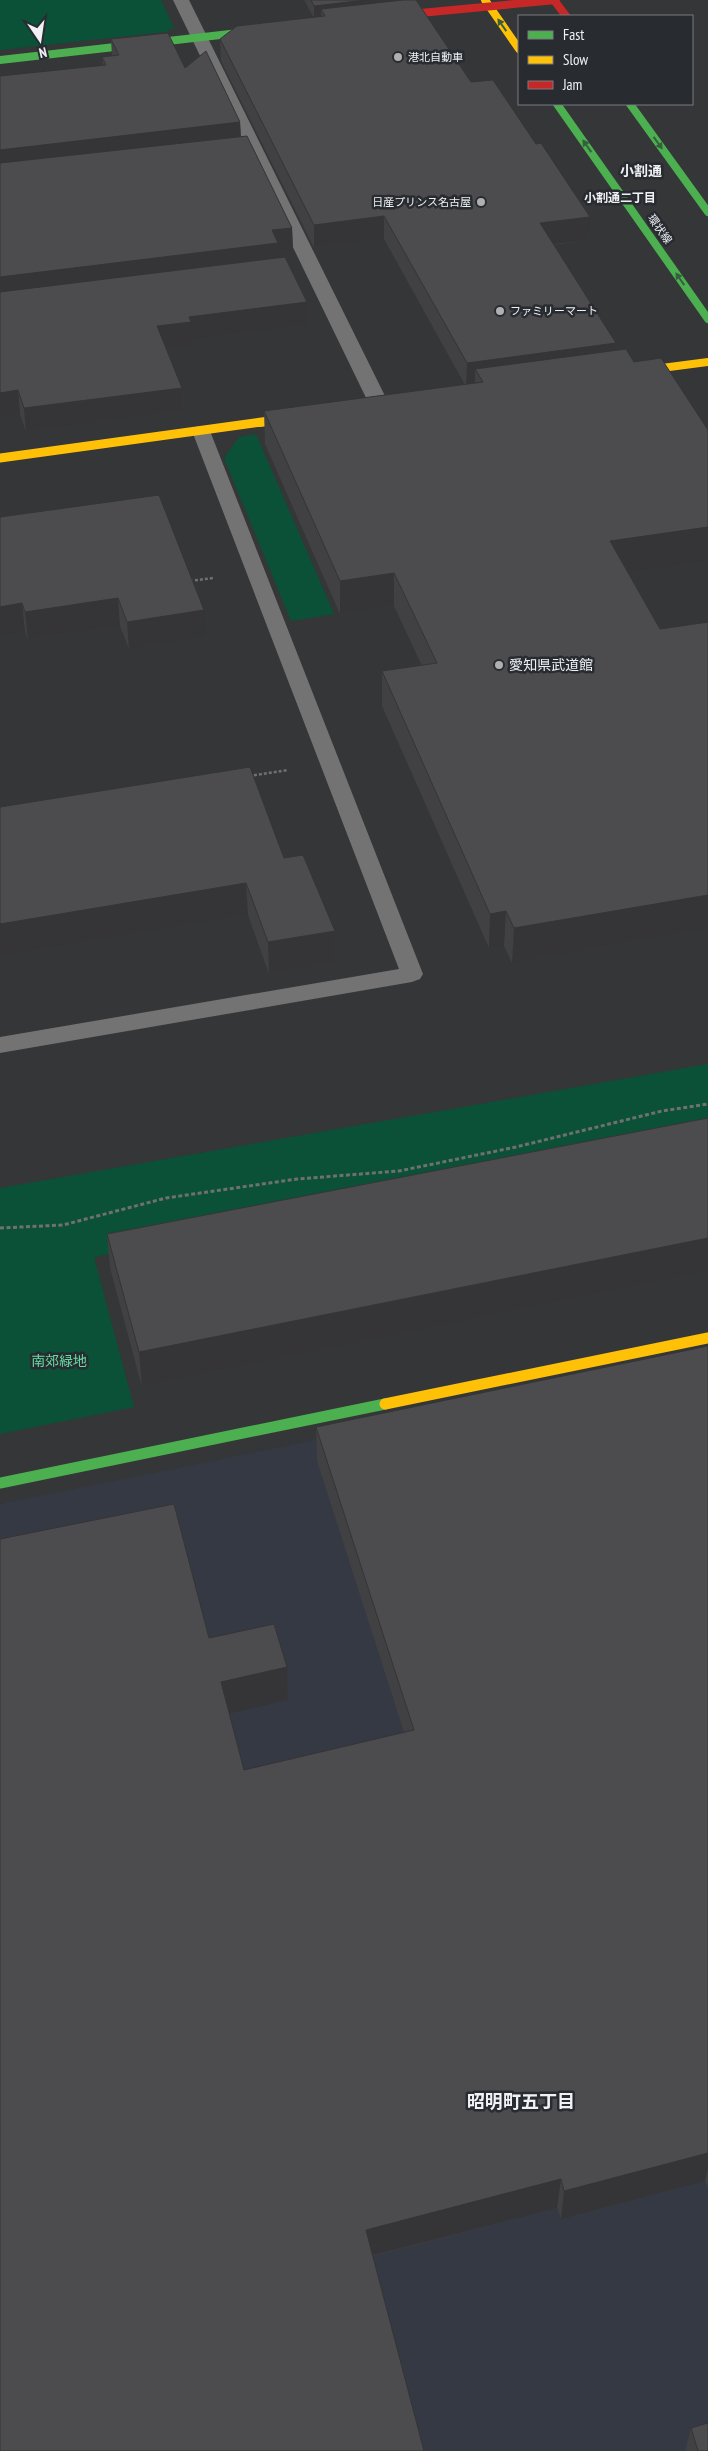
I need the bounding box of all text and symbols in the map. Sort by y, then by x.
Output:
north arrow [15,15,65,65]
legend [518,15,693,105]
one-way arrow [497,18,507,31]
text: Fast [563,25,584,44]
text: N [37,43,49,62]
place label: 港北自動車 [408,50,463,64]
text: Slow [563,50,588,69]
marker: 港北自動車 [392,51,404,63]
text: Jam [562,75,582,94]
one-way arrow [653,136,663,150]
one-way arrow [582,139,592,153]
district label: 小割通 [620,162,662,180]
district label: 小割通二丁目 [584,190,656,205]
place label: 日産プリンス名古屋 [372,195,471,209]
marker: 日産プリンス名古屋 [475,196,487,208]
street label: 環状線 [645,211,675,247]
one-way arrow [675,273,685,286]
place label: ファミリーマート [510,304,598,318]
marker: ファミリーマート [494,305,506,317]
place label: 愛知県武道館 [509,656,593,674]
marker: 愛知県武道館 [493,659,505,671]
park label: 南郊緑地 [31,1352,87,1370]
district label: 昭明町五丁目 [467,2090,575,2113]

